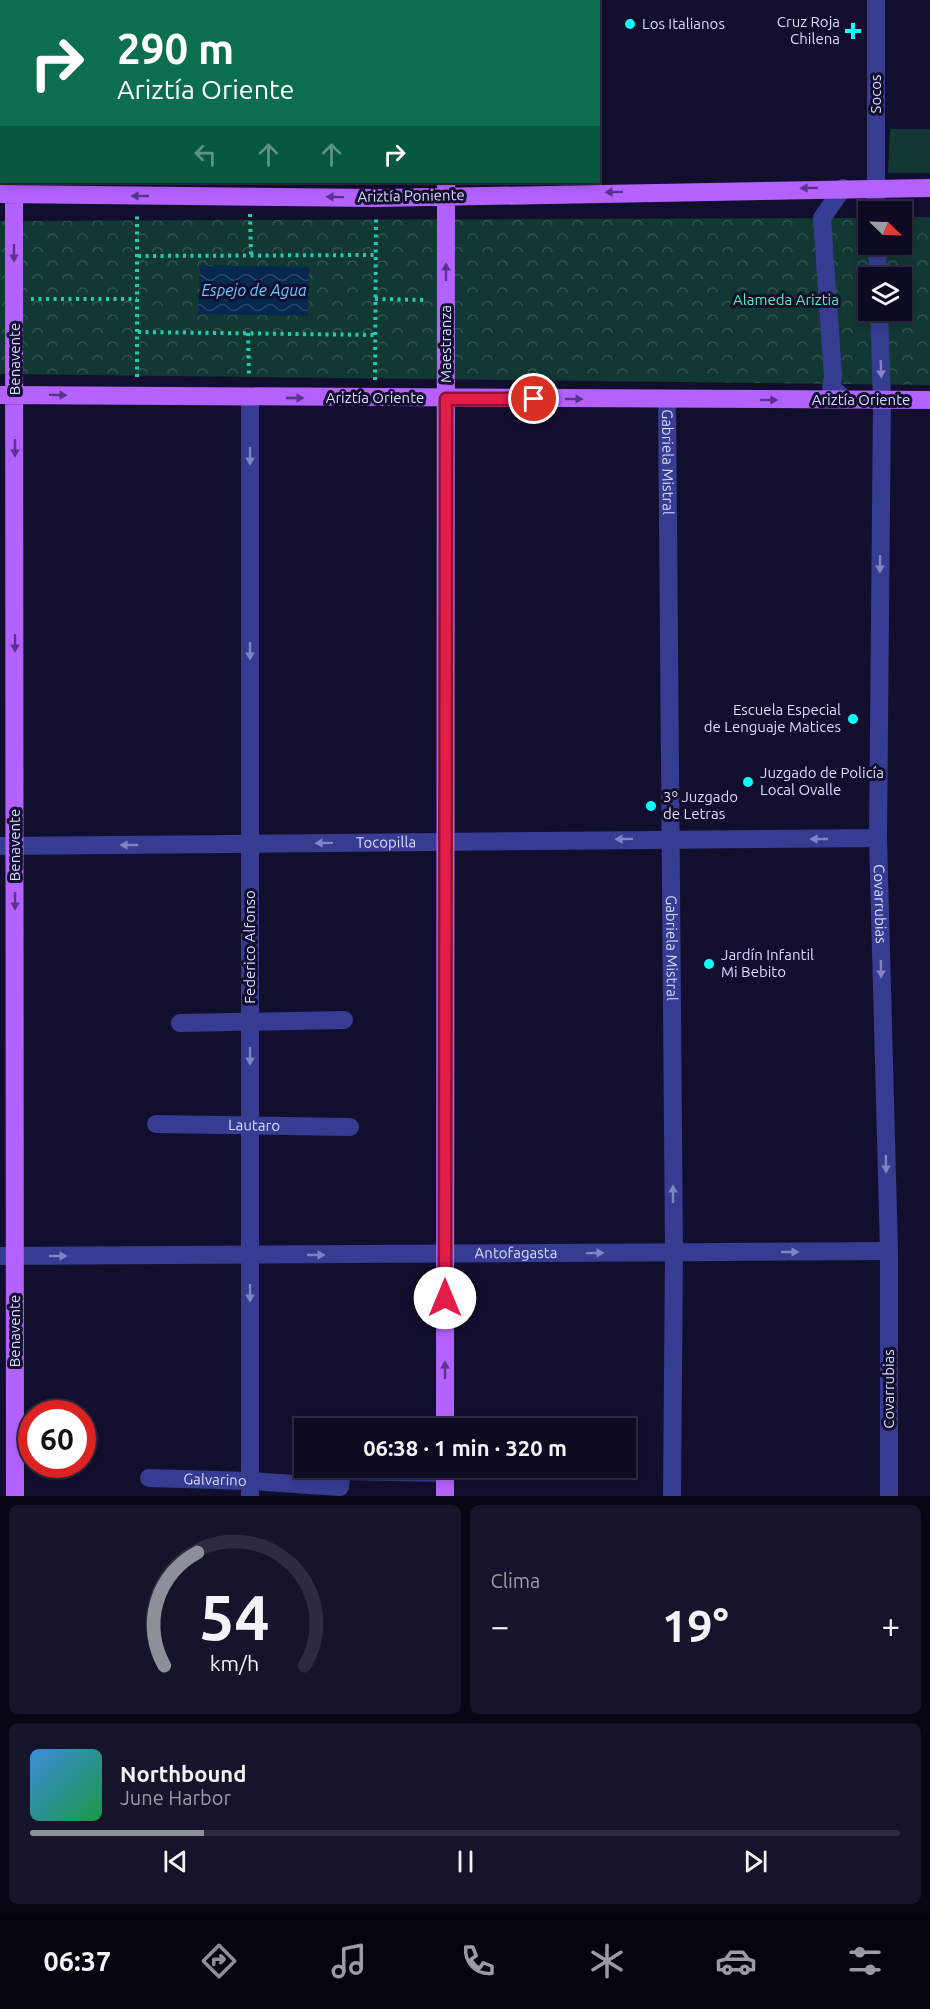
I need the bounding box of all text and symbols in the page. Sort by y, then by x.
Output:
place label: Cruz Roja Chilena [777,13,840,47]
place label: Los Italianos [642,15,725,32]
marker: Los Italianos [623,17,637,31]
marker: Cruz Roja Chilena [844,22,862,40]
icon: right [18,24,96,102]
text: 290 m [117,25,234,72]
text: Ariztía Oriente [117,74,295,104]
street label: Socos [867,75,884,113]
icon: left [189,138,222,171]
icon: ahead [252,138,285,171]
icon: ahead [315,138,348,171]
icon: right [378,138,411,171]
one-way arrow [799,184,818,193]
street label: Ariztía Poniente [357,186,465,205]
one-way arrow [604,188,623,197]
one-way arrow [130,191,149,201]
one-way arrow [325,192,344,202]
north arrow [858,201,912,255]
map controls [858,201,912,321]
one-way arrow [9,243,19,262]
one-way arrow [441,262,451,281]
button: layers [858,267,912,321]
water label: Espejo de Agua [201,281,307,299]
park label: Alameda Ariztia [733,291,839,308]
street label: Maestranza [437,305,454,383]
street label: Benavente [6,323,23,395]
one-way arrow [876,359,885,378]
pin [508,373,559,424]
icon: arrive [517,382,550,415]
street label: Ariztía Oriente [326,389,424,406]
one-way arrow [49,390,68,400]
street label: Ariztía Oriente [812,391,910,408]
one-way arrow [286,393,305,403]
one-way arrow [565,394,584,404]
one-way arrow [760,395,779,405]
street label: Gabriela Mistral [659,409,677,515]
one-way arrow [10,438,20,457]
one-way arrow [245,447,255,466]
one-way arrow [875,554,885,573]
one-way arrow [10,633,20,652]
one-way arrow [245,642,255,661]
place label: Escuela Especial de Lenguaje Matices [704,701,841,735]
marker: Escuela Especial de Lenguaje Matices [846,712,860,726]
place label: Juzgado de Policía Local Ovalle [760,764,884,798]
marker: Juzgado de Policía Local Ovalle [741,775,755,789]
place label: 3º Juzgado de Letras [663,788,738,822]
marker: 3º Juzgado de Letras [644,799,658,813]
street label: Benavente [6,809,23,881]
street label: Tocopilla [356,833,416,851]
one-way arrow [615,834,634,844]
one-way arrow [810,834,829,844]
one-way arrow [315,839,334,848]
one-way arrow [120,840,139,850]
street label: Covarrubias [871,864,890,944]
street label: Federico Alfonso [241,890,258,1004]
one-way arrow [10,891,20,910]
street label: Gabriela Mistral [663,895,681,1001]
place label: Jardín Infantil Mi Bebito [721,946,814,980]
marker: Jardín Infantil Mi Bebito [702,957,716,971]
one-way arrow [876,959,886,978]
one-way arrow [245,1047,255,1066]
street label: Lautaro [228,1116,280,1134]
one-way arrow [881,1154,890,1173]
one-way arrow [668,1184,678,1203]
street label: Antofagasta [474,1244,557,1261]
one-way arrow [781,1247,800,1257]
one-way arrow [586,1248,605,1258]
one-way arrow [307,1250,326,1260]
one-way arrow [49,1251,68,1260]
position arrow [413,1266,477,1330]
one-way arrow [245,1284,255,1303]
street label: Benavente [6,1295,23,1367]
street label: Covarrubias [880,1349,897,1429]
one-way arrow [440,1360,450,1379]
speed limit sign: 60 [18,1400,96,1478]
text: 06:38 · 1 min · 320 m [363,1435,567,1460]
street label: Galvarino [183,1470,247,1489]
text: Clima [491,1569,540,1592]
text: 54 [200,1582,270,1652]
text: 19° [662,1600,729,1651]
text: − [491,1607,509,1644]
text: + [881,1607,900,1644]
text: km/h [210,1652,259,1676]
text: Northbound [120,1761,246,1786]
text: June Harbor [120,1786,231,1809]
icon: previous [159,1845,192,1878]
icon: pause [449,1845,482,1878]
icon: next [739,1845,772,1878]
icon: directions [198,1940,240,1982]
icon: music [328,1940,370,1982]
icon: phone [457,1940,499,1982]
icon: climate [586,1940,628,1982]
icon: car [715,1940,757,1982]
icon: filters [844,1940,886,1982]
text: 06:37 [44,1946,111,1976]

